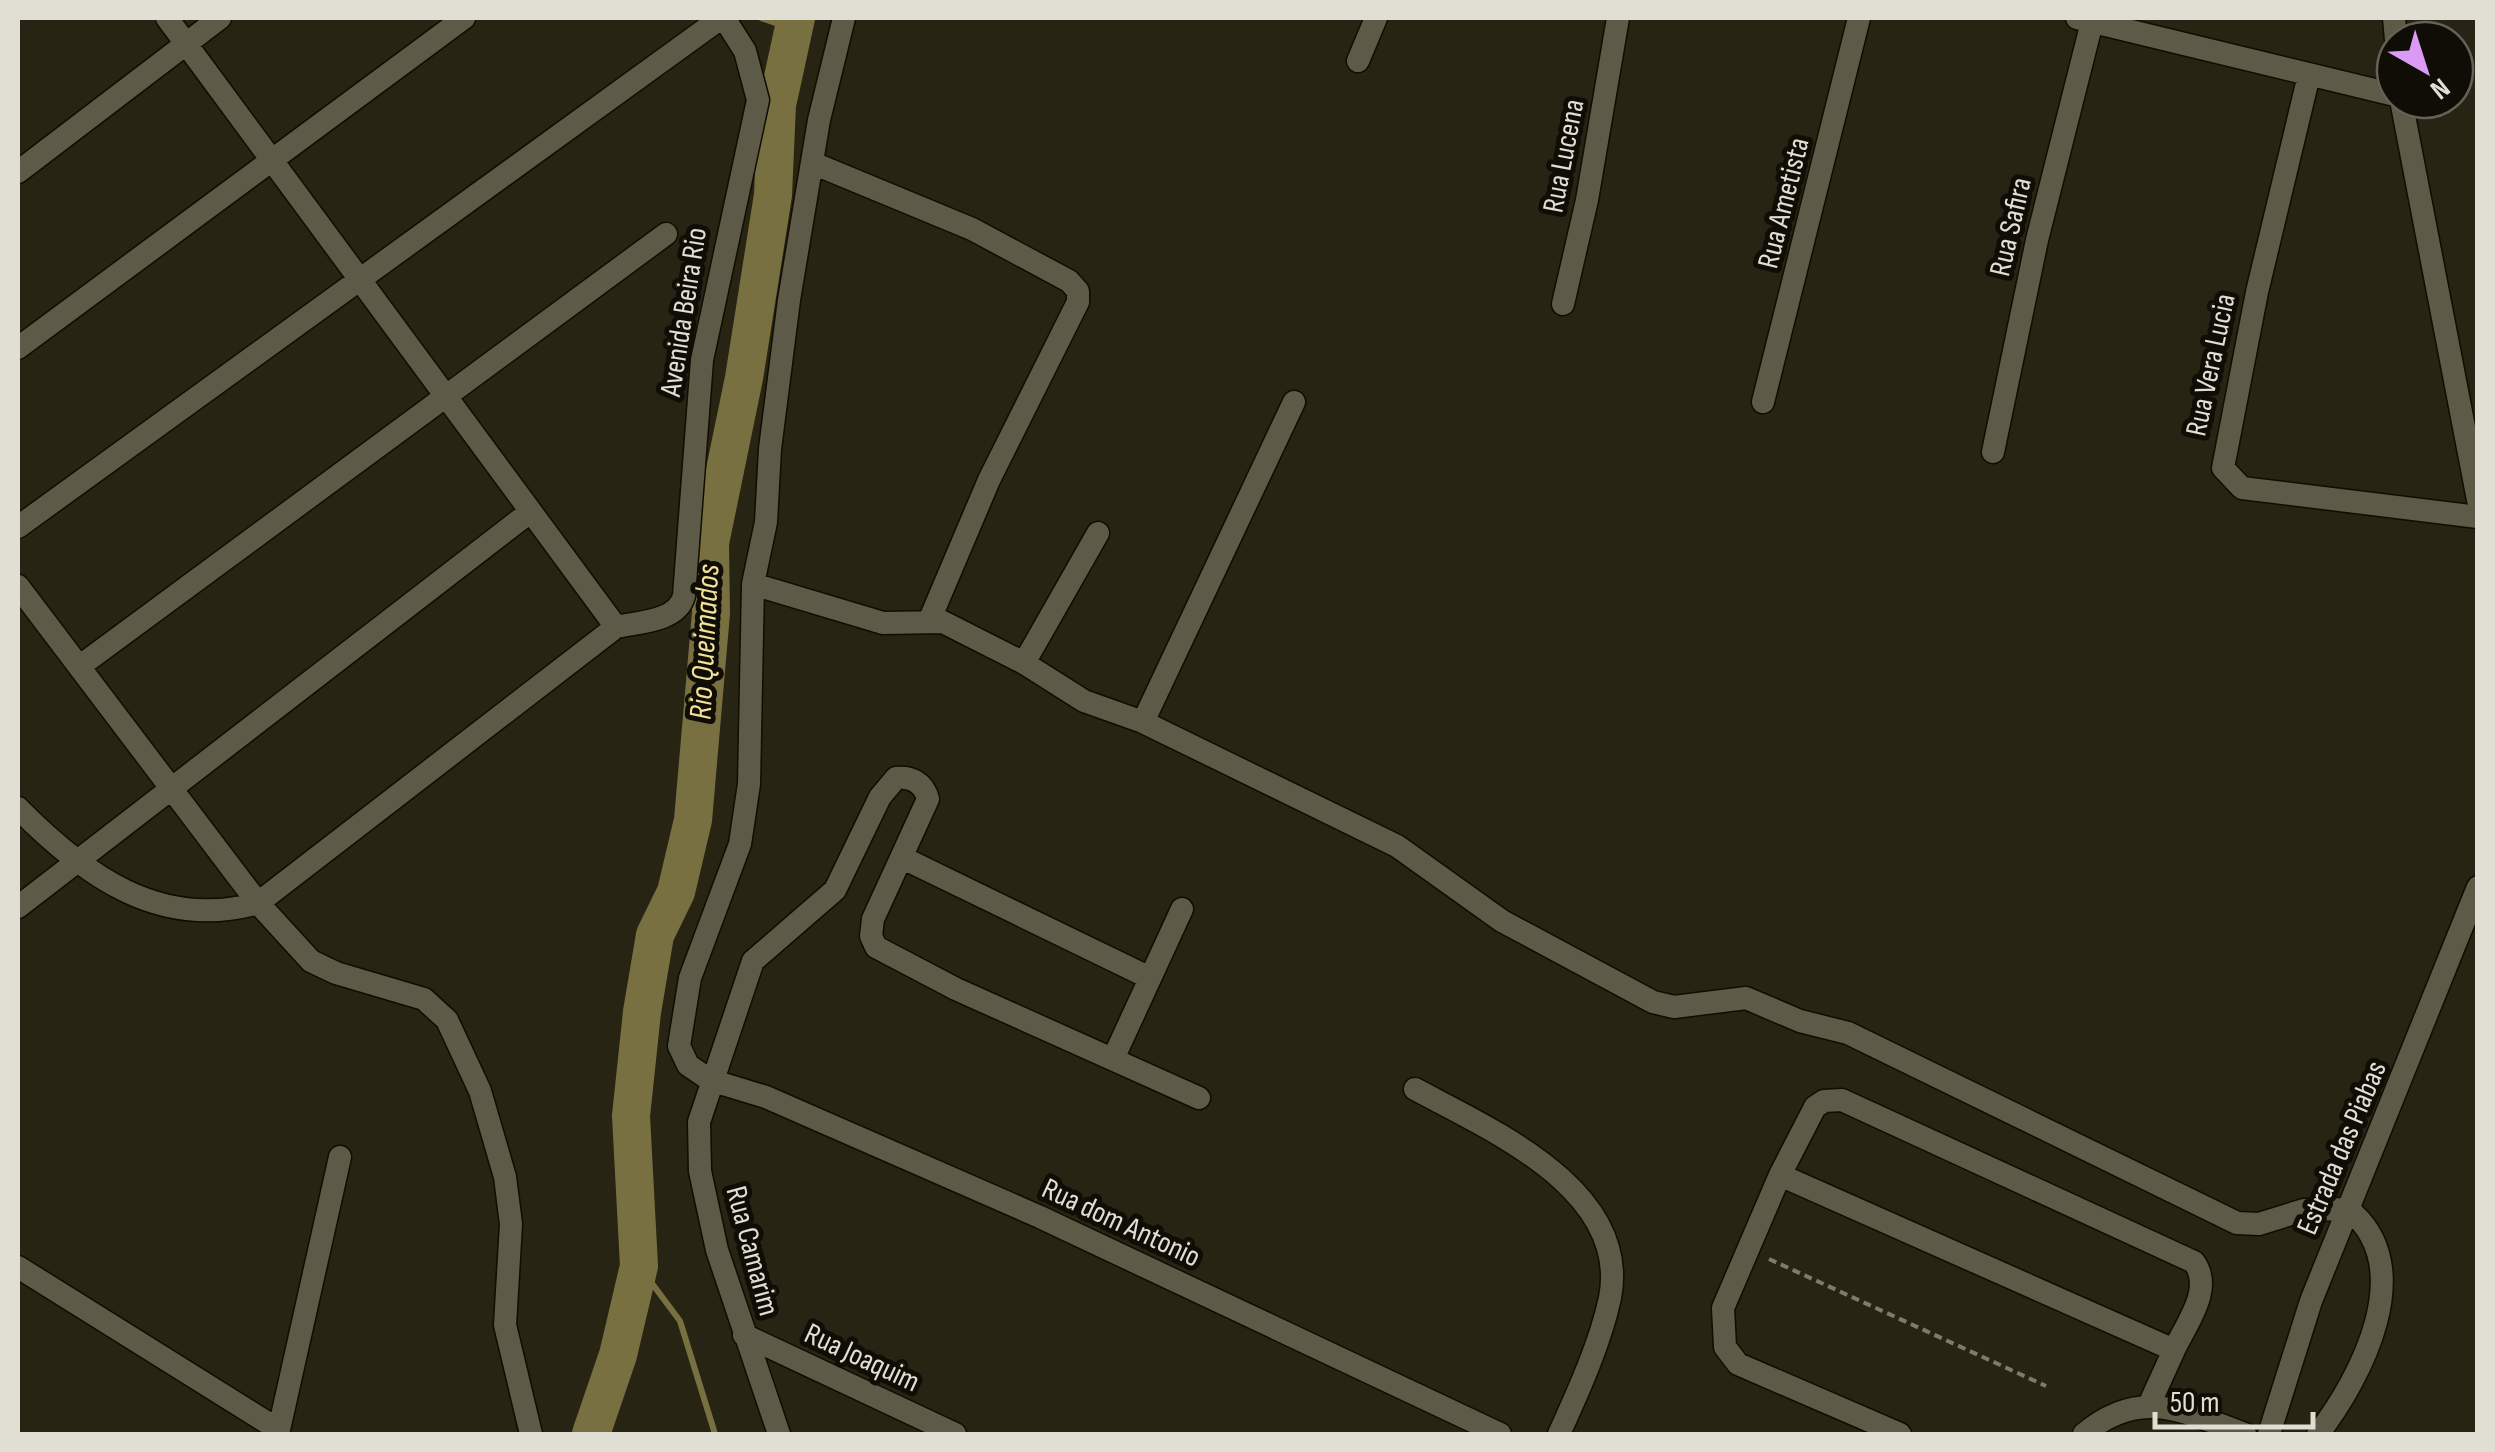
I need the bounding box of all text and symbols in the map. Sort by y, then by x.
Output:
north arrow [2375,20,2475,120]
text: N [2424,71,2456,106]
street label: Rua Lucena [1535,96,1593,216]
street label: Rua Ametista [1750,134,1818,272]
street label: Rua Safira [1982,174,2040,280]
street label: Avenida Beira Rio [653,225,715,400]
street label: Rua Vera Lucia [2178,291,2244,439]
water label: Rio Queimados [681,563,729,721]
street label: Estrada das Piabas [2289,1056,2395,1240]
street label: Rua dom Antonio [1036,1171,1206,1275]
street label: Rua Camarim [717,1182,787,1320]
street label: Rua Joaquim [799,1316,925,1400]
scale bar [2155,1367,2312,1429]
text: 50 m [2170,1385,2219,1421]

